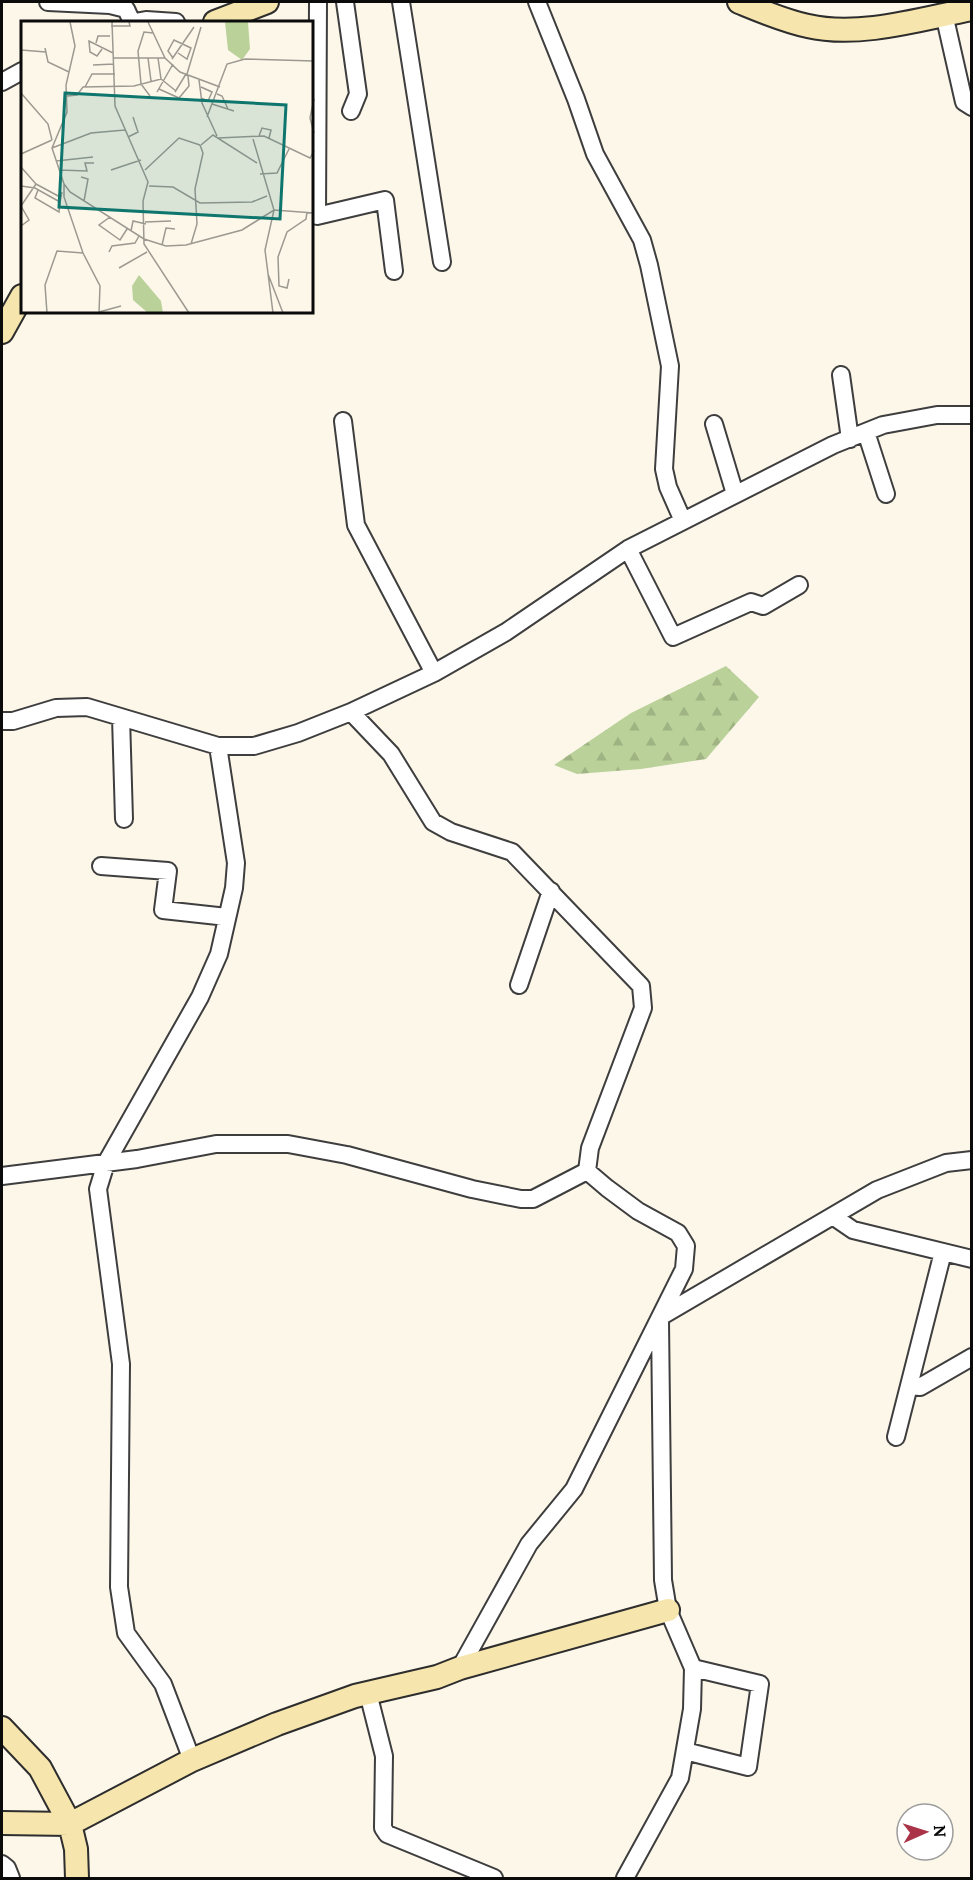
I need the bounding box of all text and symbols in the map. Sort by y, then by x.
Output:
inset map [21,21,314,314]
north arrow [895,1802,955,1862]
text: N [930,1825,950,1838]

